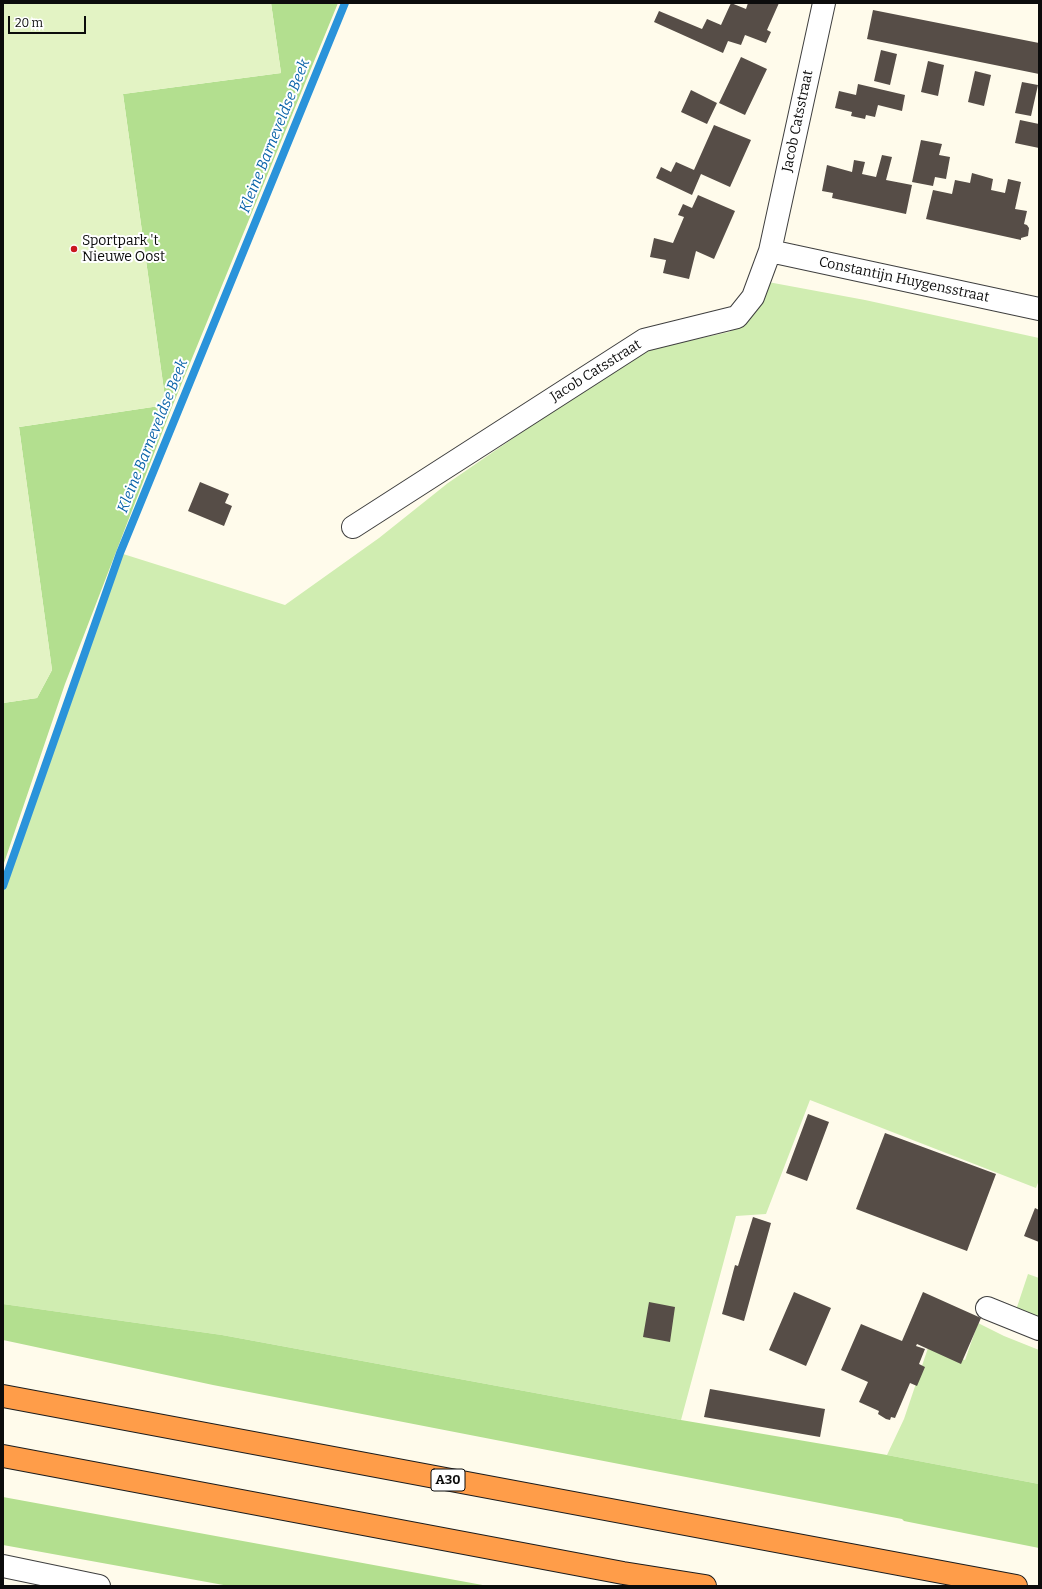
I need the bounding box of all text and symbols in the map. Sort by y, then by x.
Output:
scale bar [10,8,88,34]
text: 20 m [15,16,43,30]
water label: Kleine Barneveldse Beek [236,57,314,215]
street label: Jacob Catsstraat [779,68,817,174]
place label: Sportpark 't Nieuwe Oost [82,233,165,266]
marker: Sportpark 't Nieuwe Oost [69,244,79,254]
street label: Constantijn Huygensstraat [817,254,991,306]
street label: Jacob Catsstraat [548,336,644,406]
water label: Kleine Barneveldse Beek [114,357,192,515]
road number: A30 [431,1469,465,1491]

